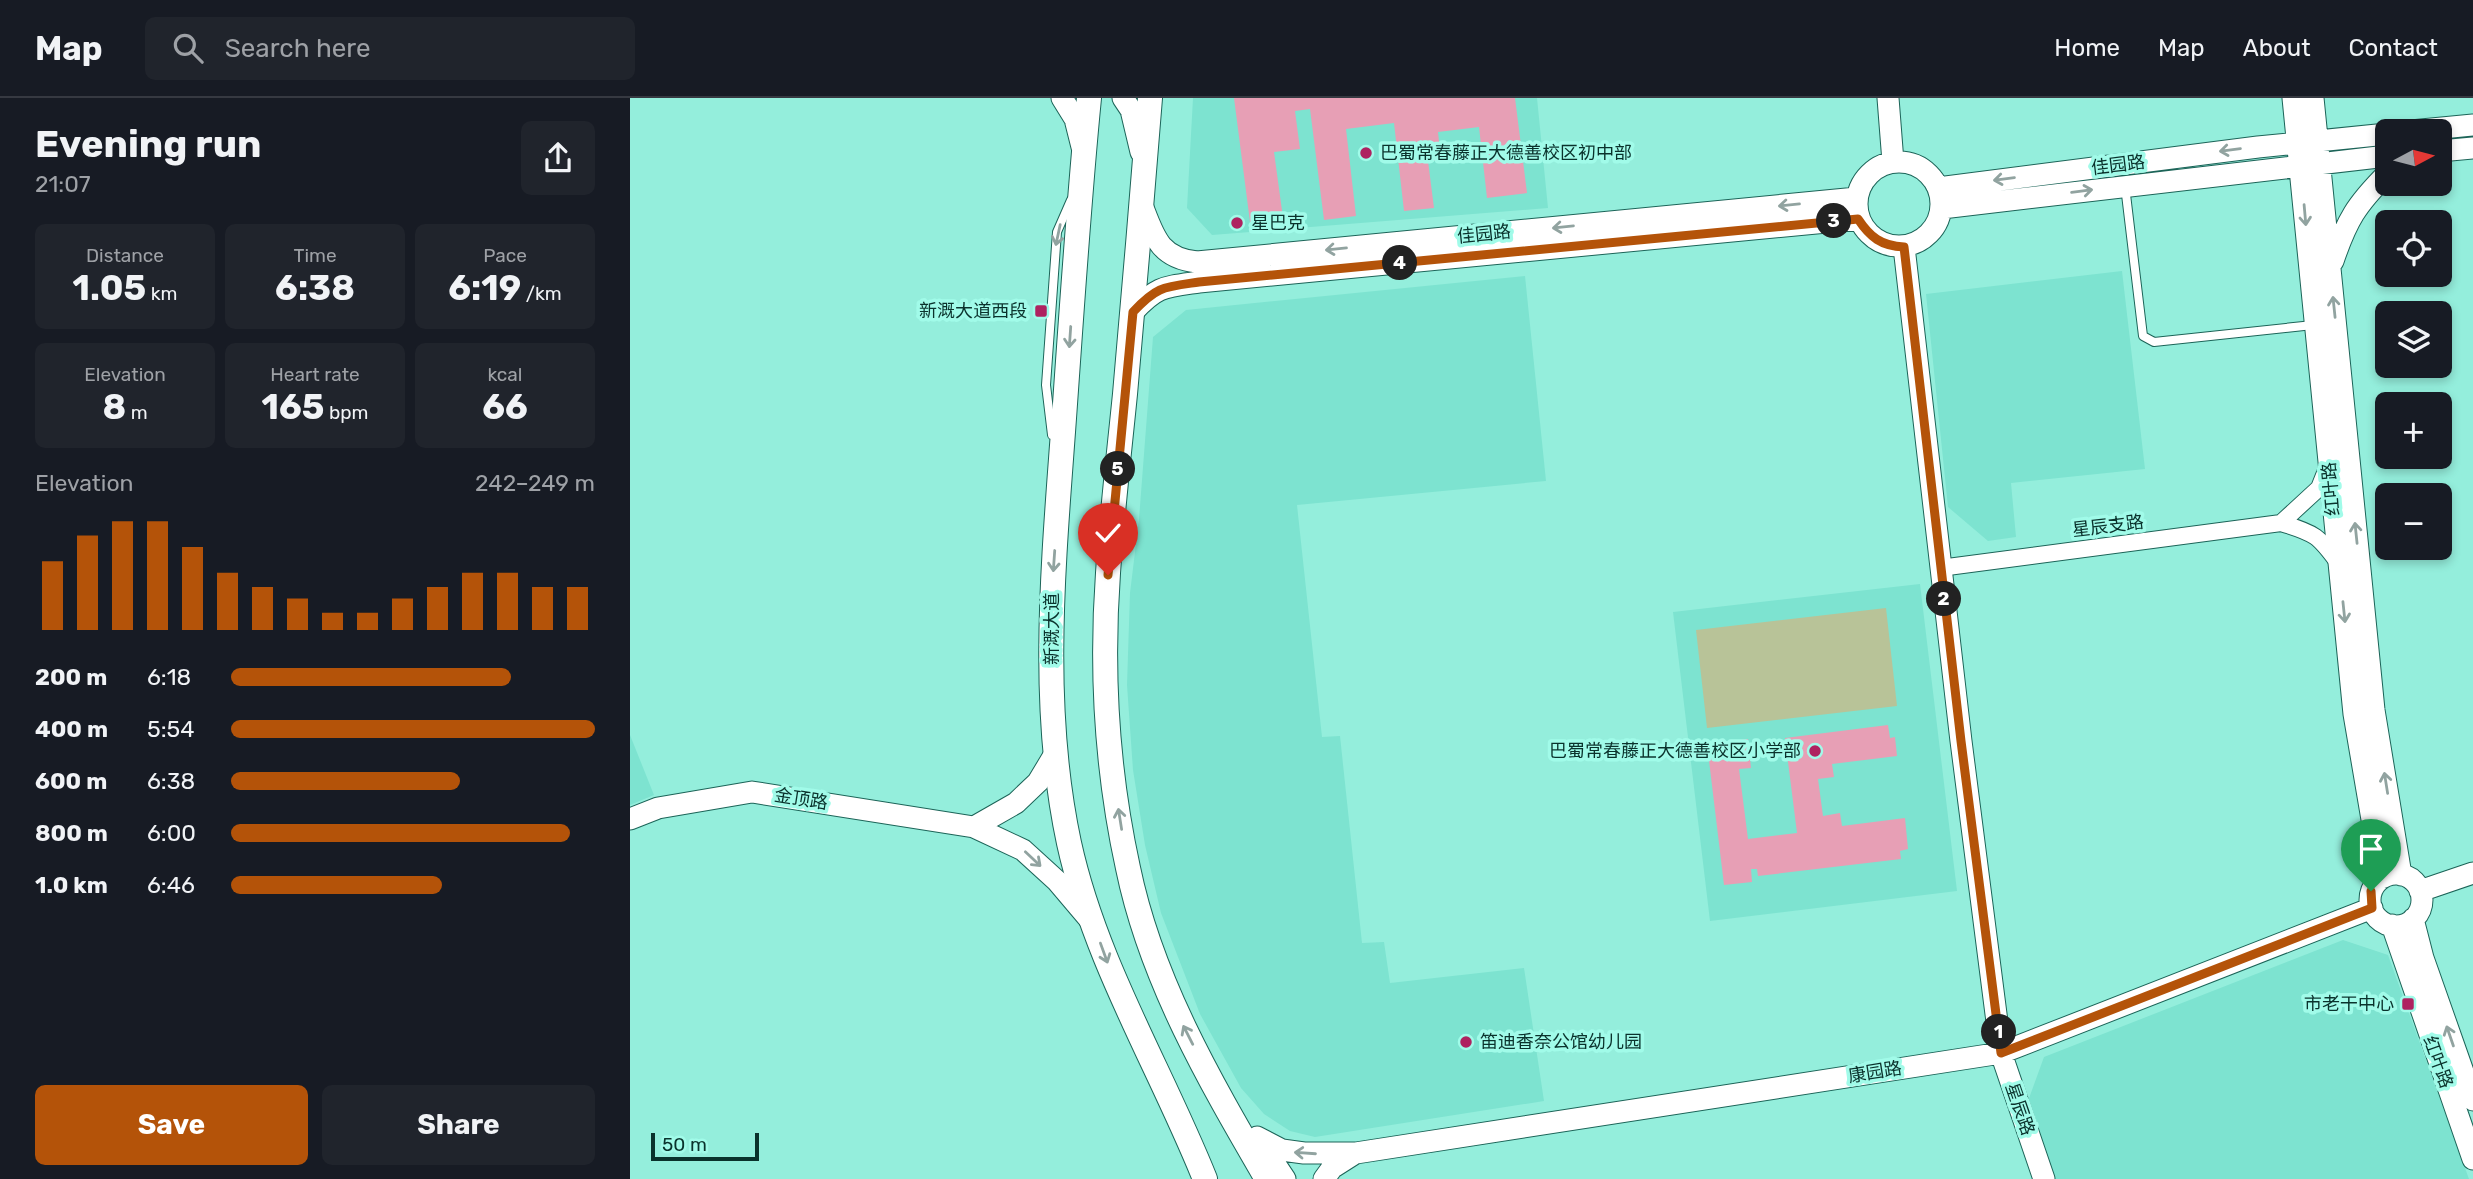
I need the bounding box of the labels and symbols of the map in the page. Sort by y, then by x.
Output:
north arrow [2375,119,2452,196]
place label: 巴蜀常春藤正大德善校区初中部 [1380,142,1632,164]
one-way arrow [2219,144,2242,157]
marker: 巴蜀常春藤正大德善校区初中部 [1358,145,1374,161]
street label: 佳园路 [2090,151,2146,179]
one-way arrow [1994,173,2016,186]
one-way arrow [2071,185,2093,198]
one-way arrow [1778,199,1801,212]
one-way arrow [2299,203,2312,225]
pin: 3 [1816,204,1852,238]
place label: 星巴克 [1251,212,1305,234]
marker: 星巴克 [1229,215,1245,231]
street label: 佳园路 [1456,220,1512,248]
one-way arrow [1552,221,1574,234]
one-way arrow [1051,223,1064,245]
one-way arrow [1325,242,1348,255]
pin: 4 [1382,246,1418,280]
one-way arrow [2327,296,2340,319]
place label: 新溉大道西段 [919,300,1027,322]
marker: 新溉大道西段 [1033,303,1049,319]
one-way arrow [1063,325,1076,348]
pin: 5 [1100,452,1135,486]
street label: 红叶路 [2318,461,2344,517]
pin [1078,503,1138,575]
street label: 星辰支路 [2071,511,2145,541]
one-way arrow [2349,522,2362,545]
one-way arrow [1047,549,1060,572]
pin: 2 [1926,582,1962,616]
street label: 新溉大道 [1041,593,1063,665]
one-way arrow [2337,600,2350,623]
place label: 巴蜀常春藤正大德善校区小学部 [1549,740,1801,762]
marker: 巴蜀常春藤正大德善校区小学部 [1807,743,1823,759]
one-way arrow [2379,772,2392,795]
street label: 金顶路 [773,784,829,814]
one-way arrow [1113,809,1126,831]
pin [2341,819,2401,891]
one-way arrow [1025,851,1042,868]
one-way arrow [1098,942,1111,964]
place label: 市老干中心 [2304,993,2394,1015]
marker: 市老干中心 [2400,996,2416,1012]
pin: 1 [1982,1014,2016,1049]
one-way arrow [1180,1025,1194,1046]
one-way arrow [2443,1025,2456,1047]
place label: 笛迪香奈公馆幼儿园 [1480,1031,1642,1053]
street label: 红叶路 [2418,1033,2458,1091]
marker: 笛迪香奈公馆幼儿园 [1458,1034,1474,1050]
street label: 康园路 [1847,1057,1903,1087]
street label: 星辰路 [2001,1080,2039,1138]
scale bar [651,1130,760,1162]
one-way arrow [1293,1146,1316,1159]

